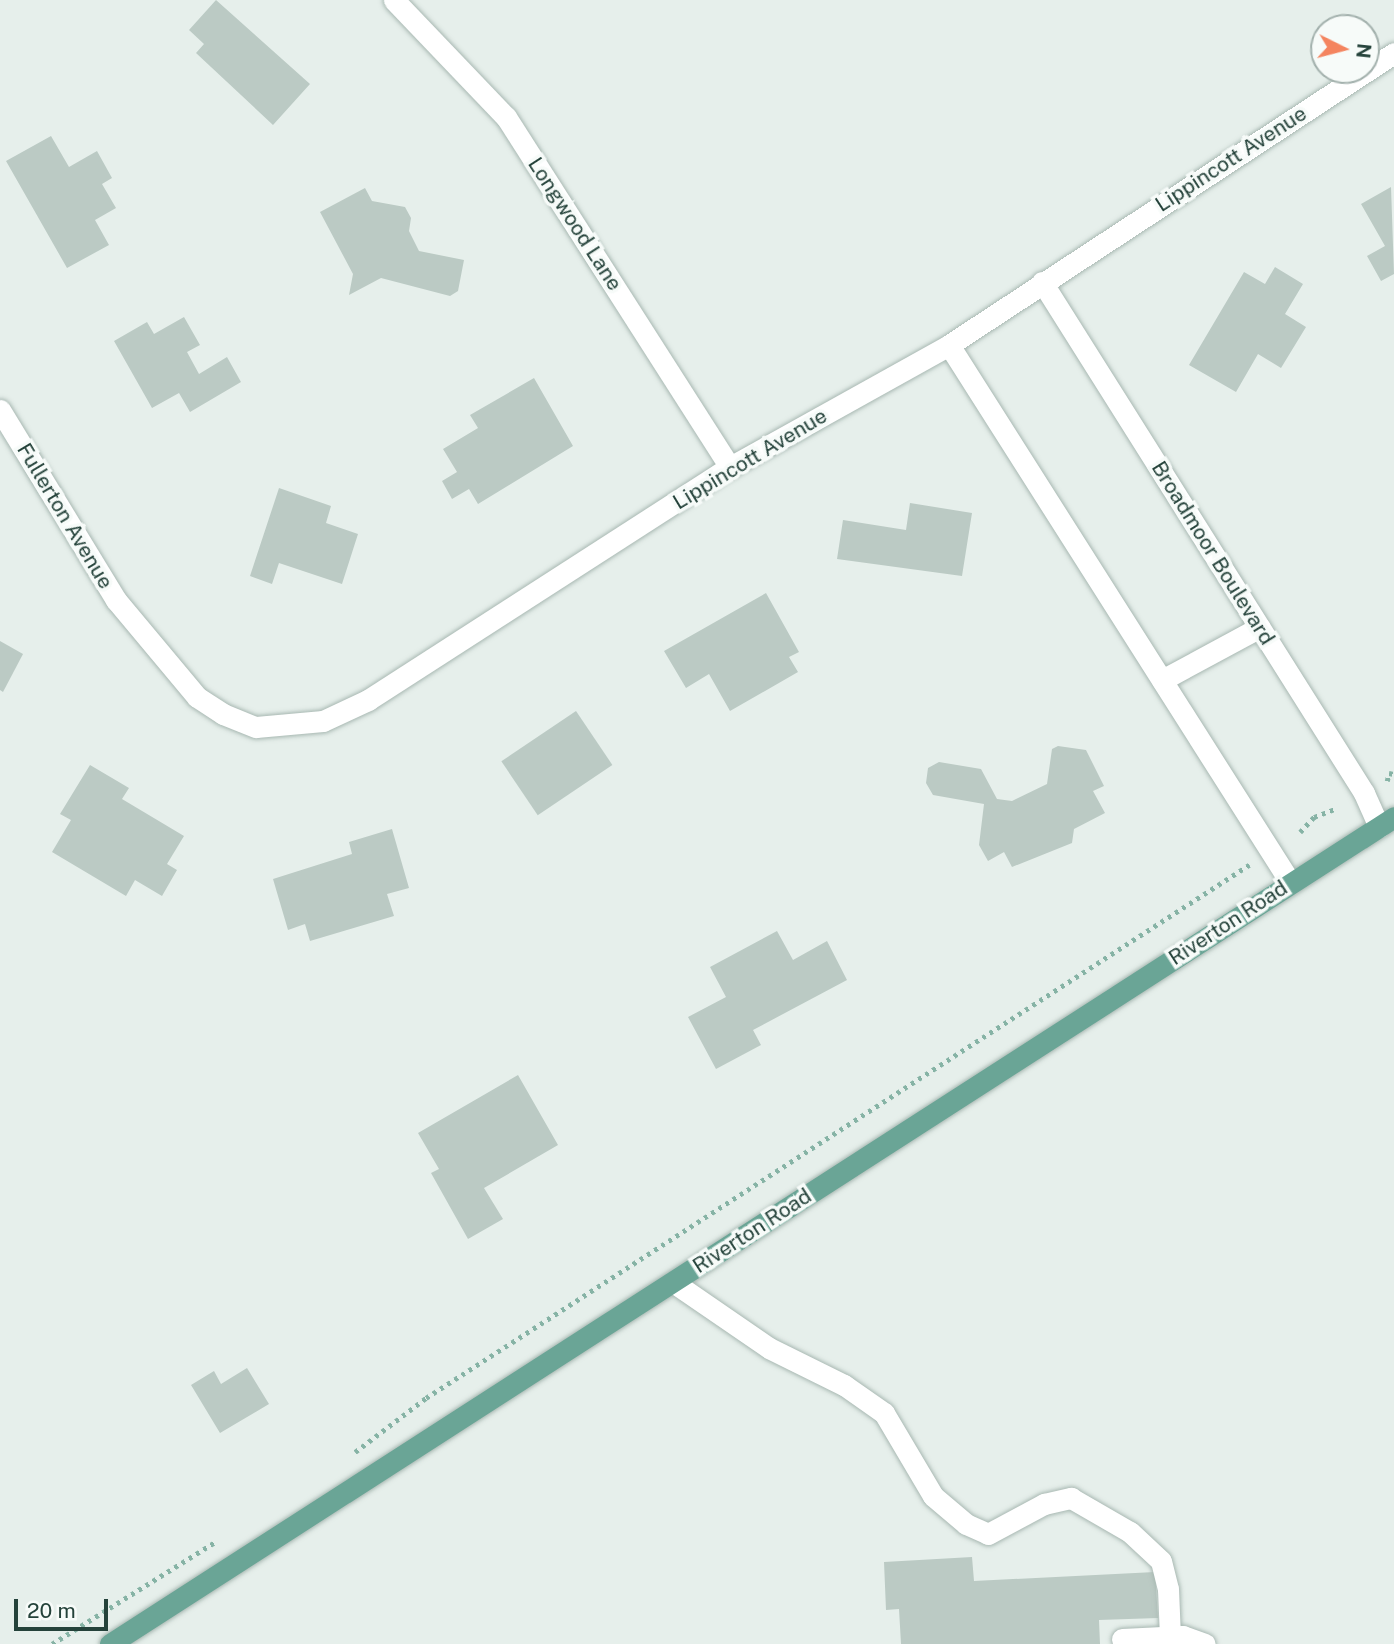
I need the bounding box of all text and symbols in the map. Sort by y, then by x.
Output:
north arrow [1310,14,1380,84]
text: N [1352,42,1376,60]
street label: Lippincott Avenue [1151,101,1311,217]
street label: Longwood Lane [523,153,627,295]
street label: Lippincott Avenue [668,403,832,515]
street label: Fullerton Avenue [12,439,118,593]
street label: Broadmoor Boulevard [1146,457,1280,649]
street label: Riverton Road [1164,875,1292,971]
street label: Riverton Road [688,1183,816,1279]
scale bar [18,1584,112,1628]
text: 20 m [27,1598,76,1623]

